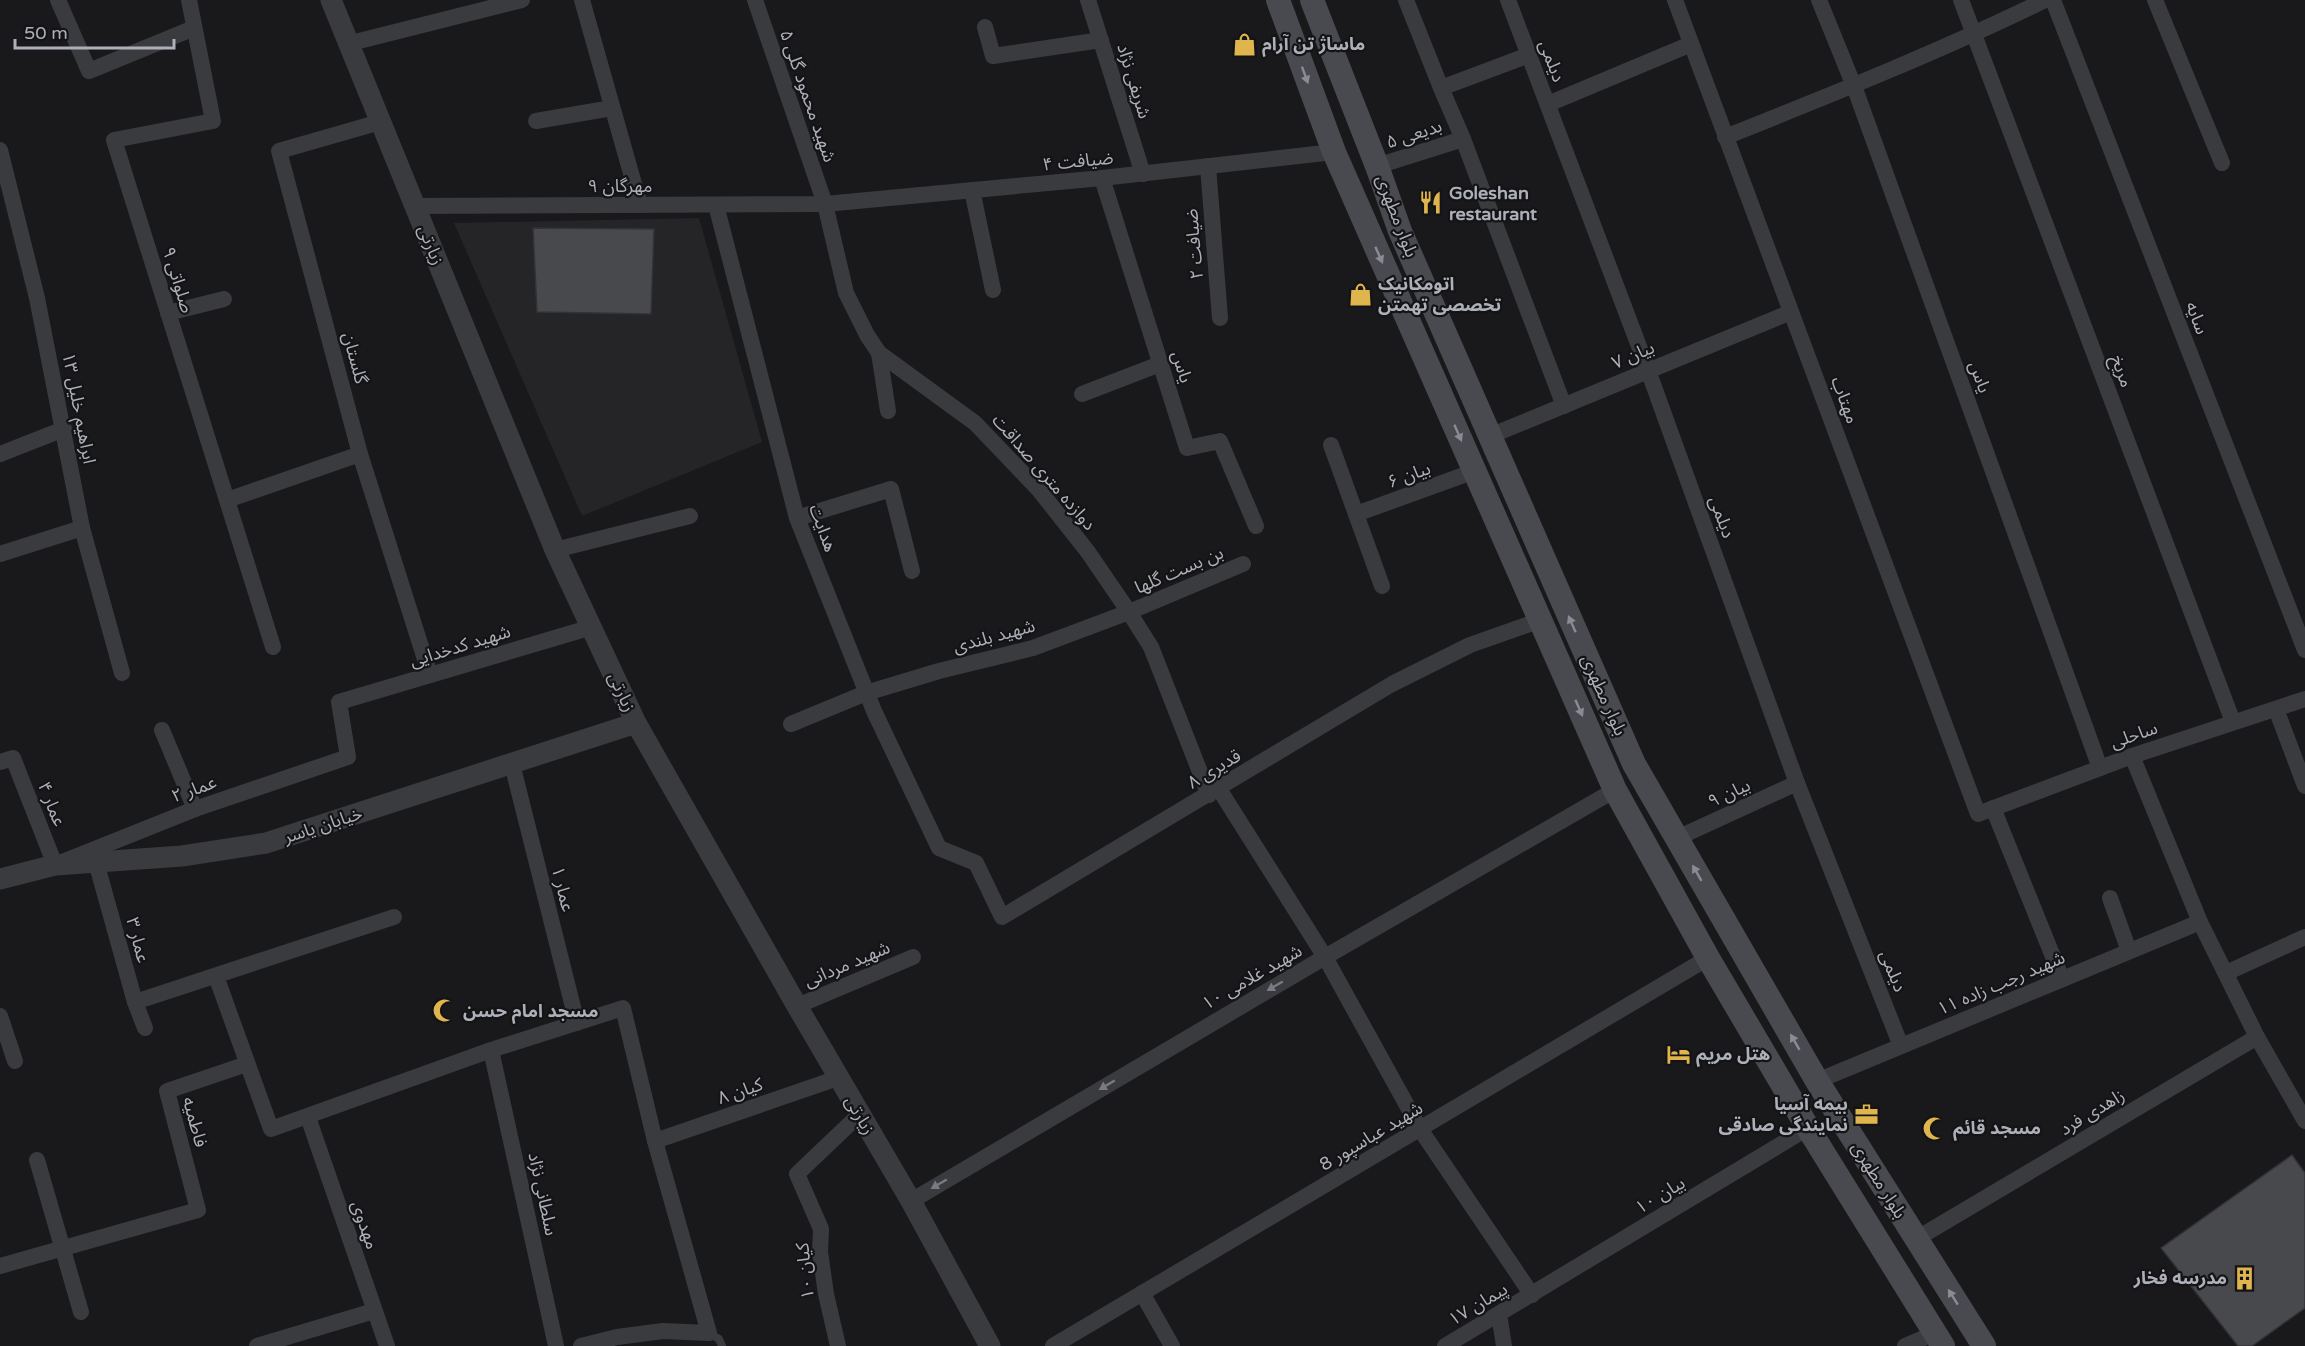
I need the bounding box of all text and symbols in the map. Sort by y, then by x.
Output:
scale bar [15,12,174,50]
text: 50 m [24,22,68,44]
street label: شهید محمود گلی ۵ [775,27,841,165]
shop icon: ماساژ تن آرام [1231,31,1257,57]
place label: ماساژ تن آرام [1262,33,1365,57]
street label: دیلمی [1534,37,1570,85]
street label: شریفی نژاد [1112,41,1156,121]
one-way arrow [1301,66,1311,84]
street label: بدیعی ۵ [1383,115,1445,153]
street label: ضیافت ۴ [1042,146,1114,176]
street label: بلوار مطهری [1371,172,1423,260]
street label: مهرگان ۹ [588,175,652,197]
place label: Goleshan restaurant [1449,182,1537,225]
restaurant icon: Goleshan restaurant [1418,190,1444,216]
street label: ضیافت ۲ [1180,208,1208,280]
street label: زیارتی [413,222,449,268]
street label: صلواتی ۹ [158,244,198,316]
one-way arrow [1375,246,1384,264]
place label: اتومکانیک تخصصی تهمتن [1378,273,1502,316]
shop icon: اتومکانیک تخصصی تهمتن [1347,281,1373,307]
street label: سایه [2181,298,2213,338]
street label: گلستان [338,330,373,387]
street label: بیان ۷ [1608,336,1658,374]
street label: یاس [1167,348,1197,386]
street label: ابراهیم خلیل ۱۳ [55,350,101,466]
street label: مریخ [2104,352,2138,391]
street label: یاس [1964,358,1996,396]
street label: مهتاب [1826,373,1864,427]
street label: دوازده متری صداقت [987,409,1101,535]
one-way arrow [1453,425,1463,443]
street label: بیان ۶ [1385,457,1433,493]
street label: دیلمی [1704,493,1740,541]
street label: هدایت [804,501,842,555]
street label: بن بست گلها [1131,541,1227,599]
street label: شهید بلندی [951,615,1037,657]
one-way arrow [1568,615,1577,632]
street label: شهید کدخدایی [407,620,513,672]
street label: بلوار مطهری [1576,651,1632,739]
street label: زیارتی [603,669,641,715]
one-way arrow [1575,699,1584,716]
street label: ساحلی [2107,717,2161,753]
street label: قدیری ۸ [1183,744,1245,794]
street label: عمار ۲ [168,771,220,807]
street label: بیان ۹ [1704,774,1754,812]
street label: عمار ۴ [33,778,71,830]
street label: خیابان یاسر [280,802,365,848]
street label: عمار ۱ [547,864,579,914]
one-way arrow [1692,864,1702,881]
street label: عمار ۳ [121,915,155,965]
street label: شهید مردانی [801,936,893,992]
street label: شهید غلامی ۱۰ [1198,939,1306,1015]
street label: شهید رجب زاده ۱۱ [1934,946,2068,1020]
street label: دیلمی [1875,947,1911,995]
one-way arrow [1267,981,1283,992]
mosque icon: مسجد امام حسن [432,998,458,1024]
place label: مسجد امام حسن [463,1000,598,1024]
one-way arrow [1789,1034,1800,1050]
hotel icon: هتل مریم [1665,1041,1691,1067]
place label: هتل مریم [1696,1043,1770,1067]
street label: کیان ۸ [714,1073,766,1109]
one-way arrow [1099,1080,1115,1091]
street label: زاهدی فرد [2056,1084,2128,1140]
street label: زیارتی [840,1092,880,1138]
place label: بیمه آسیا نمایندگی صادقی [1718,1093,1848,1136]
street label: فاطمیه [178,1094,212,1150]
street label: شهید عباسپور 8 [1315,1097,1427,1176]
office icon: بیمه آسیا نمایندگی صادقی [1853,1101,1879,1127]
mosque icon: مسجد قائم [1922,1115,1948,1141]
place label: مسجد قائم [1953,1117,2041,1141]
street label: بلوار مطهری [1847,1137,1911,1223]
street label: سلطانی نژاد [523,1150,563,1238]
street label: بیان ۱۰ [1631,1172,1689,1218]
one-way arrow [930,1179,947,1189]
street label: مهدوی [346,1198,384,1252]
street label: کیان ۱۰ [791,1241,819,1300]
building icon: مدرسه فخار [2232,1265,2258,1291]
place label: مدرسه فخار [2133,1267,2227,1289]
street label: پیمان ۱۷ [1444,1278,1512,1330]
one-way arrow [1947,1288,1958,1305]

